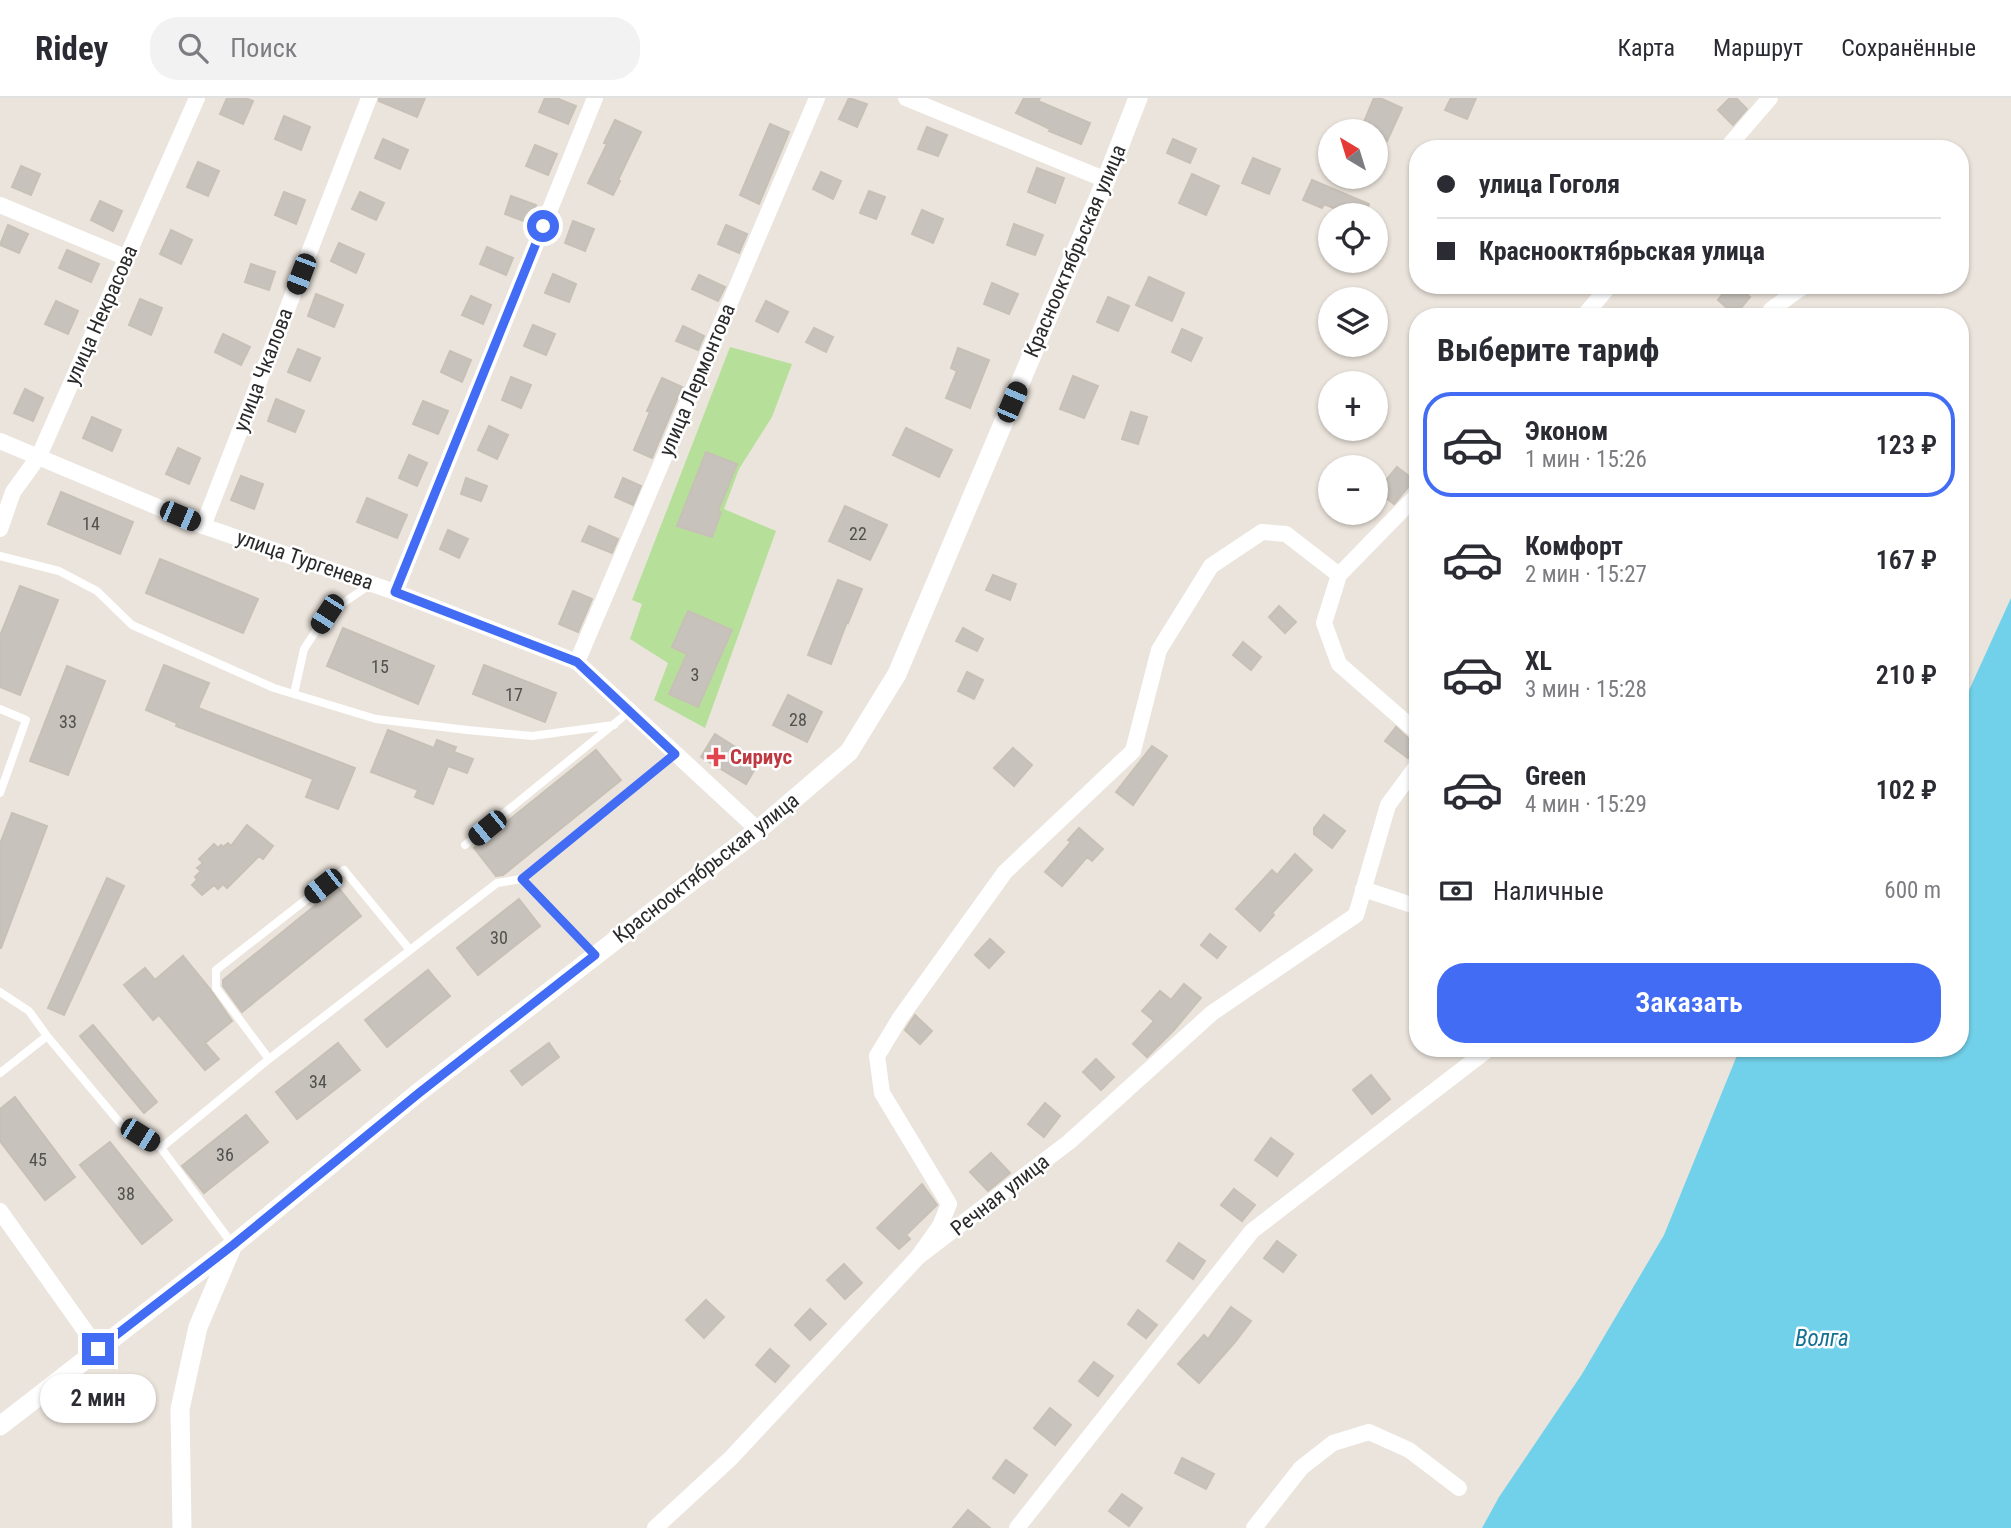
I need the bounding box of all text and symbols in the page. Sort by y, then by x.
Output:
search box [150,17,640,80]
text: Ridey [35,29,108,68]
icon: search [174,29,212,67]
text: Поиск [230,33,297,63]
text: Карта [1618,34,1675,62]
text: Маршрут [1713,34,1803,62]
text: Сохранённые [1841,34,1976,62]
north arrow [1318,119,1388,189]
map controls [1318,119,1388,525]
street label: Краснооктябрьская улица [1019,141,1131,361]
text: улица Гоголя [1479,169,1620,199]
button: locate [1318,203,1388,273]
route start [527,210,559,242]
text: Краснооктябрьская улица [1479,236,1765,266]
street label: улица Некрасова [60,242,142,388]
car [284,251,319,297]
button: layers [1318,287,1388,357]
street label: улица Лермонтова [654,300,740,460]
street label: улица Чкалова [228,305,298,435]
text: Выберите тариф [1437,331,1659,369]
button: + [1318,371,1388,441]
car [995,379,1030,425]
icon: car [1441,413,1504,476]
text: Эконом [1525,416,1608,446]
text: 123 ₽ [1876,430,1937,460]
text: 1 мин · 15:26 [1525,446,1647,473]
button: − [1318,455,1388,525]
car [157,498,204,534]
house number: 14 [82,513,100,534]
house number: 22 [849,523,867,544]
street label: улица Тургенева [233,525,377,595]
icon: car [1441,528,1504,591]
text: Комфорт [1525,531,1623,561]
text: 167 ₽ [1876,545,1937,575]
text: 2 мин · 15:27 [1525,561,1647,588]
car [307,591,348,637]
icon: car [1441,643,1504,706]
text: XL [1525,646,1552,676]
house number: 15 [371,656,389,677]
text: 210 ₽ [1876,660,1937,690]
house number: 3 [691,664,699,685]
text: 3 мин · 15:28 [1525,676,1647,703]
house number: 17 [505,684,523,705]
house number: 28 [789,709,807,730]
house number: 33 [59,711,77,732]
place label: Сириус [730,745,793,769]
marker: Сириус [708,749,724,765]
icon: car [1441,758,1504,821]
text: Green [1525,761,1586,791]
text: 102 ₽ [1876,775,1937,805]
street label: Краснооктябрьская улица [609,788,803,948]
text: 4 мин · 15:29 [1525,791,1647,818]
car [465,807,510,849]
car [300,865,347,907]
icon: cash [1437,872,1475,910]
text: Наличные [1493,876,1604,906]
text: 600 m [1884,877,1941,904]
house number: 30 [490,927,508,948]
button: Заказать [1437,963,1941,1043]
house number: 34 [309,1071,327,1092]
car [117,1115,164,1155]
house number: 36 [216,1144,234,1165]
house number: 45 [29,1149,47,1170]
street label: Речная улица [946,1149,1054,1241]
house number: 38 [117,1183,135,1204]
water label: Волга [1795,1325,1849,1352]
route end [82,1333,114,1365]
callout: 2 мин [40,1374,156,1422]
text: 2 мин [70,1385,126,1412]

